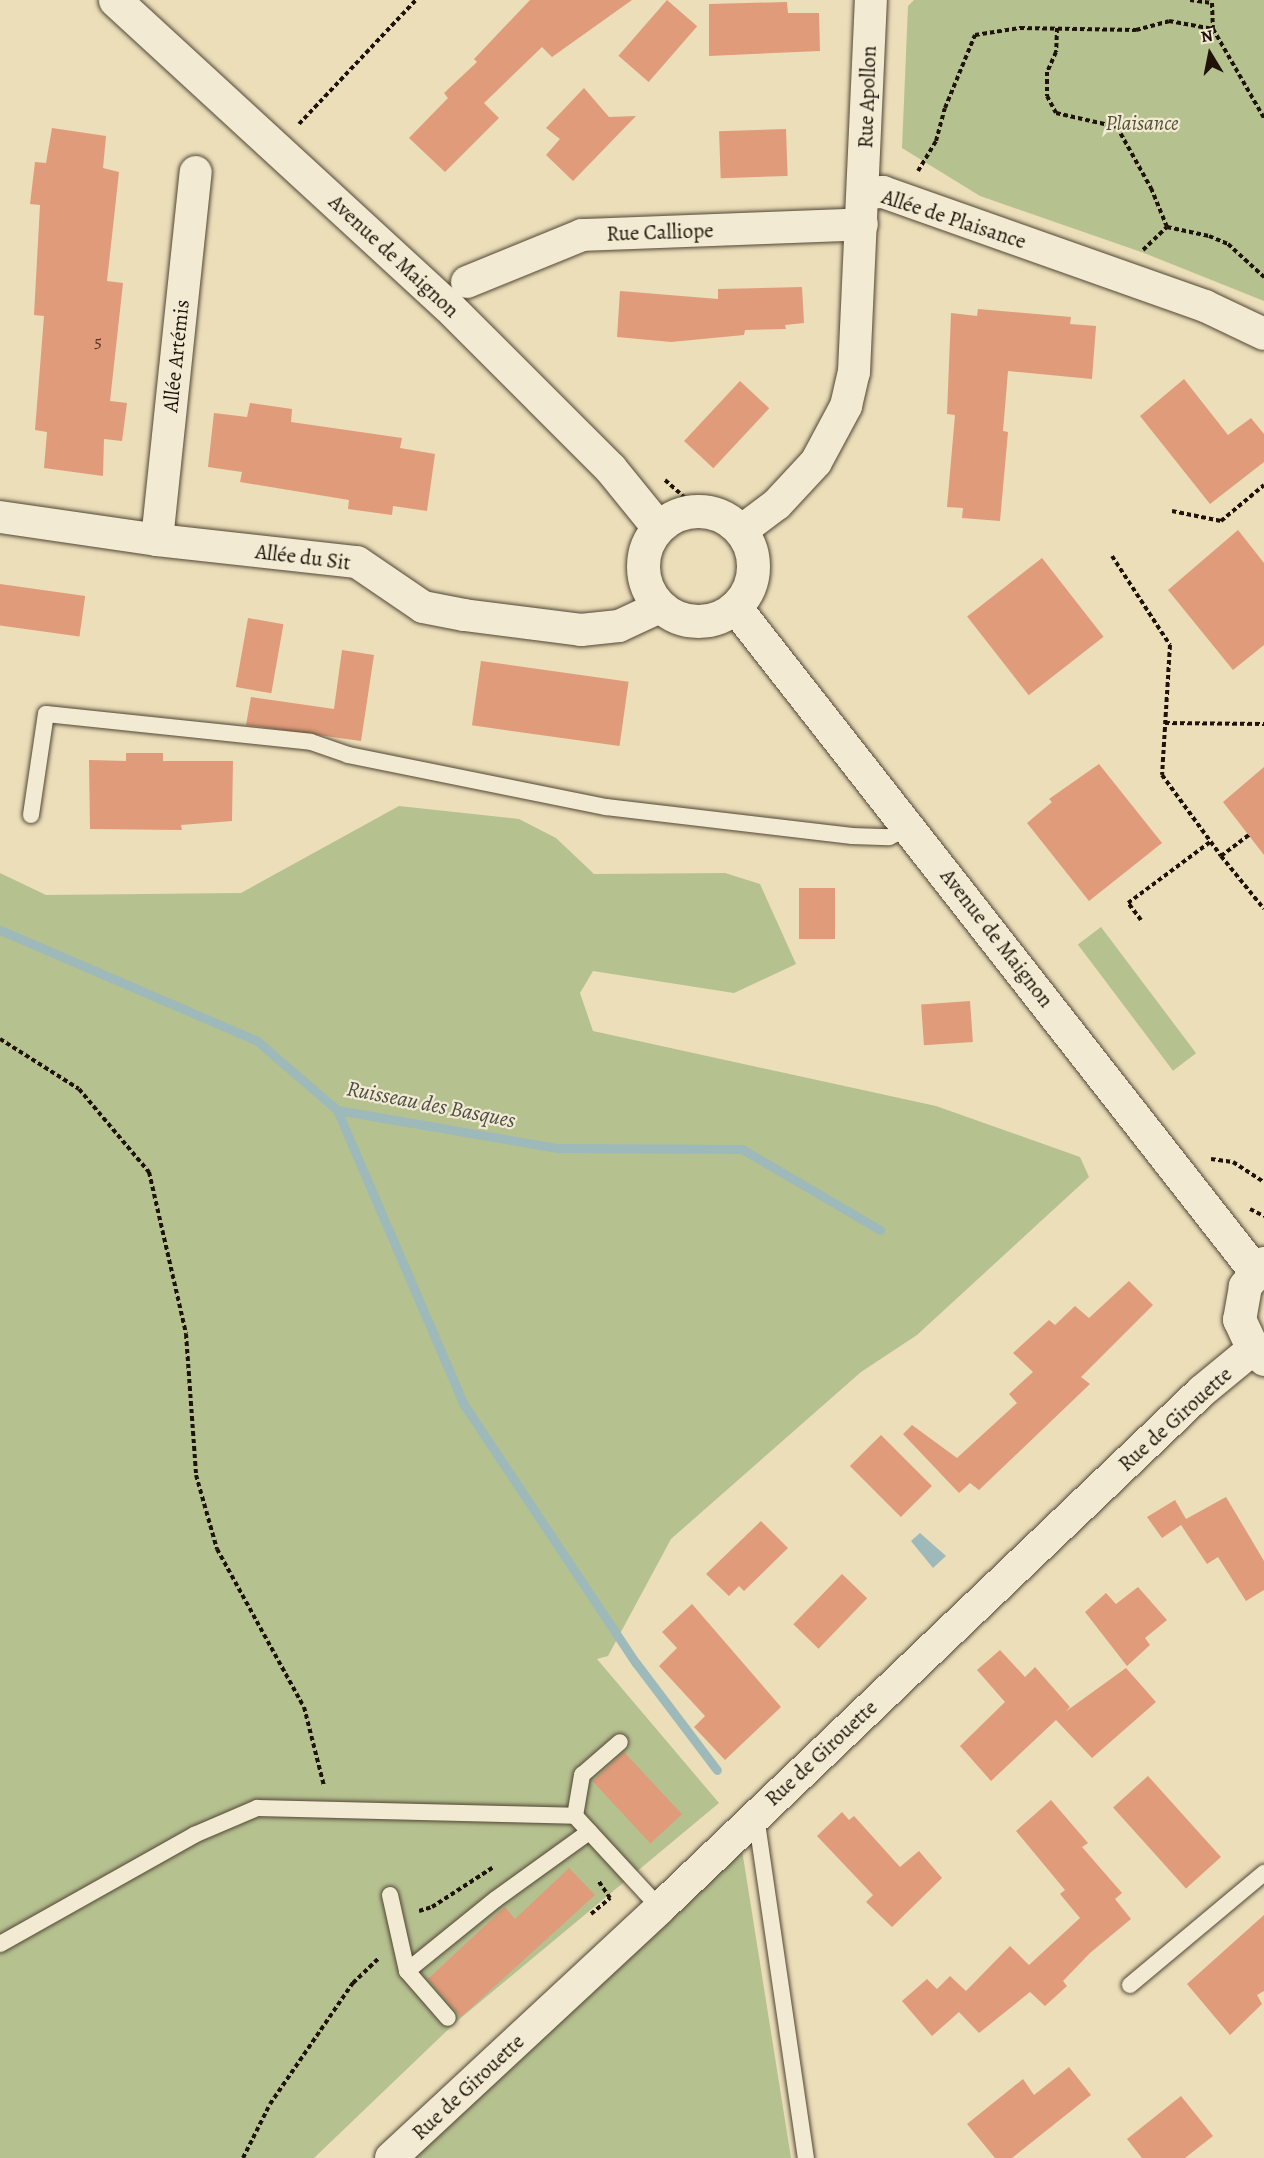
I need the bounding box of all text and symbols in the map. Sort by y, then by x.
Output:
north arrow [1180,24,1240,84]
text: N [1199,24,1215,48]
street label: Rue Apollon [853,45,881,149]
park label: Plaisance [1105,110,1179,136]
street label: Allée de Plaisance [879,184,1029,254]
street label: Avenue de Maignon [324,189,464,323]
street label: Rue Calliope [606,218,714,246]
street label: Allée Artémis [158,298,194,414]
house number: 5 [94,330,102,352]
street label: Allée du Sit [254,539,352,575]
street label: Avenue de Maignon [935,864,1059,1012]
water label: Ruisseau des Basques [344,1076,518,1134]
street label: Rue de Girouette [1113,1362,1237,1476]
street label: Rue de Girouette [760,1695,882,1811]
street label: Rue de Girouette [407,2029,529,2145]

